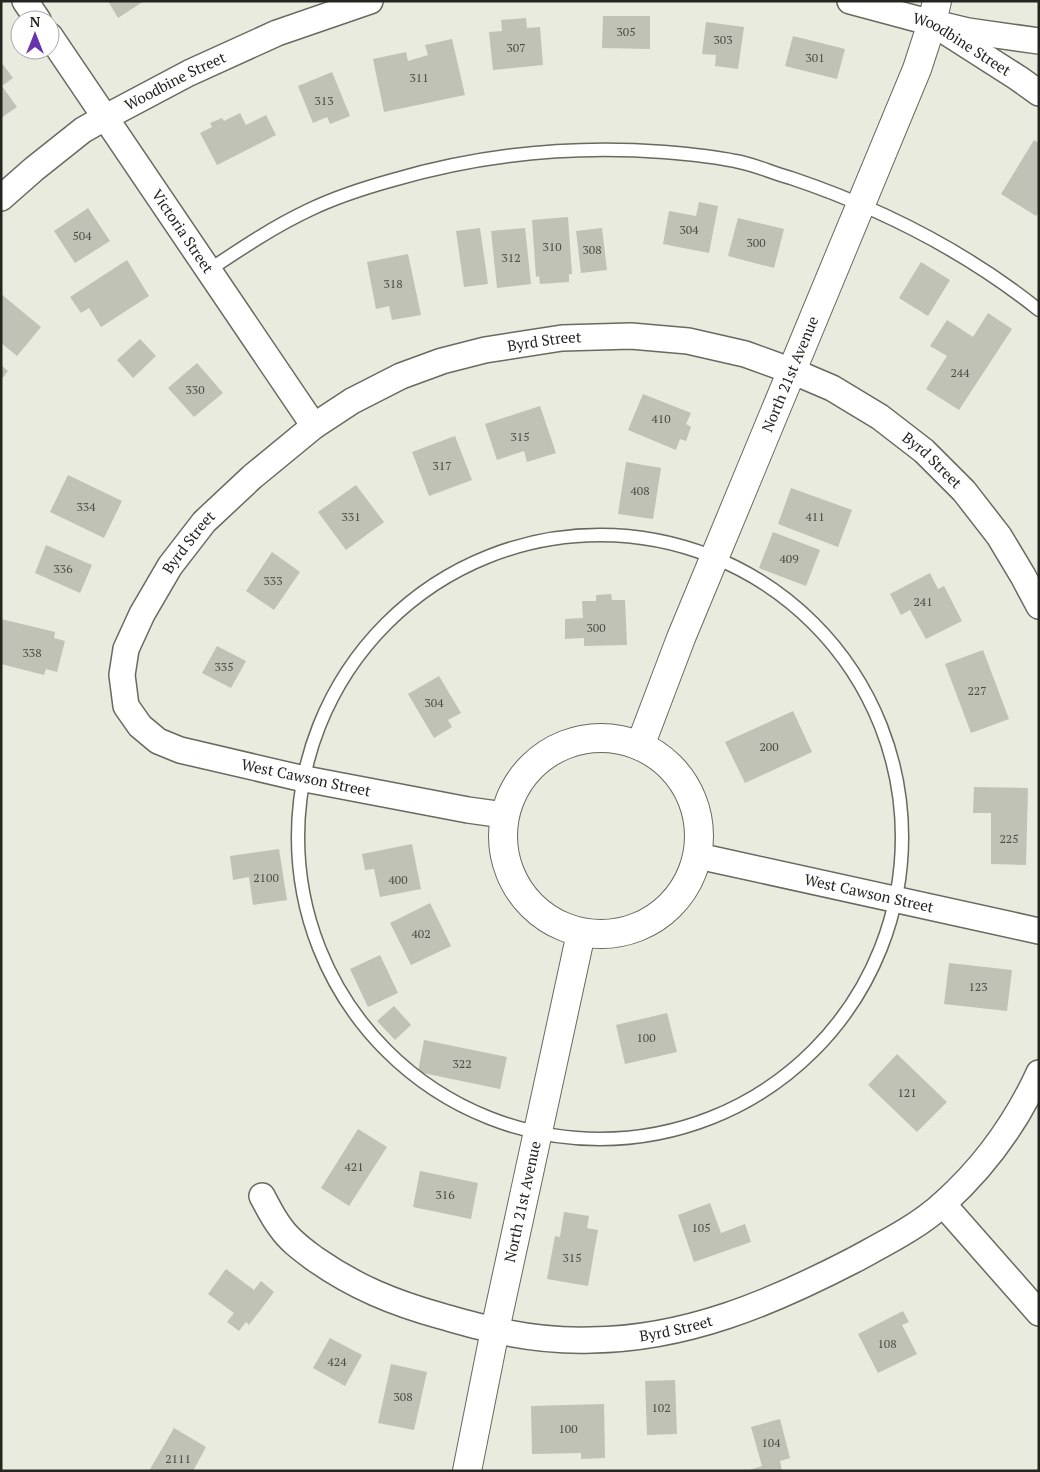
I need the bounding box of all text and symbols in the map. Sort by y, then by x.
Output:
street label: Woodbine Street [911,7,1015,80]
north arrow [10,10,60,60]
text: N [30,12,41,31]
house number: 305 [616,24,636,39]
house number: 303 [713,32,733,47]
house number: 307 [506,40,526,55]
street label: Woodbine Street [121,46,229,114]
house number: 301 [805,50,825,65]
house number: 311 [409,70,429,85]
house number: 313 [314,93,334,108]
street label: Victoria Street [148,185,219,277]
house number: 304 [679,222,699,237]
house number: 504 [72,228,92,243]
house number: 300 [746,235,766,250]
house number: 310 [542,239,562,254]
house number: 308 [582,242,602,257]
house number: 312 [501,250,521,265]
house number: 318 [383,276,403,291]
street label: North 21st Avenue [757,313,822,435]
street label: Byrd Street [506,326,582,355]
house number: 244 [950,365,970,380]
house number: 330 [185,382,205,397]
house number: 410 [651,411,671,426]
street label: Byrd Street [899,427,967,493]
house number: 315 [510,429,530,444]
house number: 317 [432,458,452,473]
house number: 408 [630,483,650,498]
house number: 334 [76,499,96,514]
street label: Byrd Street [157,506,219,577]
house number: 331 [341,509,361,524]
house number: 411 [805,509,825,524]
house number: 409 [779,551,799,566]
house number: 336 [53,561,73,576]
house number: 333 [263,573,283,588]
house number: 241 [913,594,933,609]
house number: 300 [586,620,606,635]
house number: 338 [22,645,42,660]
house number: 335 [214,659,234,674]
house number: 227 [967,683,987,698]
house number: 304 [424,695,444,710]
house number: 200 [759,739,779,754]
street label: West Cawson Street [240,754,373,801]
house number: 225 [999,831,1019,846]
street label: West Cawson Street [803,869,936,917]
house number: 2100 [253,870,279,885]
house number: 400 [388,872,408,887]
house number: 402 [411,926,431,941]
house number: 123 [968,979,988,994]
house number: 100 [636,1030,656,1045]
house number: 322 [452,1056,472,1071]
house number: 121 [897,1085,917,1100]
street label: North 21st Avenue [499,1139,545,1264]
house number: 421 [344,1159,364,1174]
house number: 316 [435,1187,455,1202]
house number: 105 [691,1220,711,1235]
house number: 315 [562,1250,582,1265]
street label: Byrd Street [638,1310,715,1345]
house number: 108 [877,1336,897,1351]
house number: 424 [327,1354,347,1369]
house number: 308 [393,1389,413,1404]
house number: 102 [651,1400,671,1415]
house number: 100 [558,1421,578,1436]
house number: 104 [761,1435,781,1450]
house number: 2111 [165,1451,191,1466]

